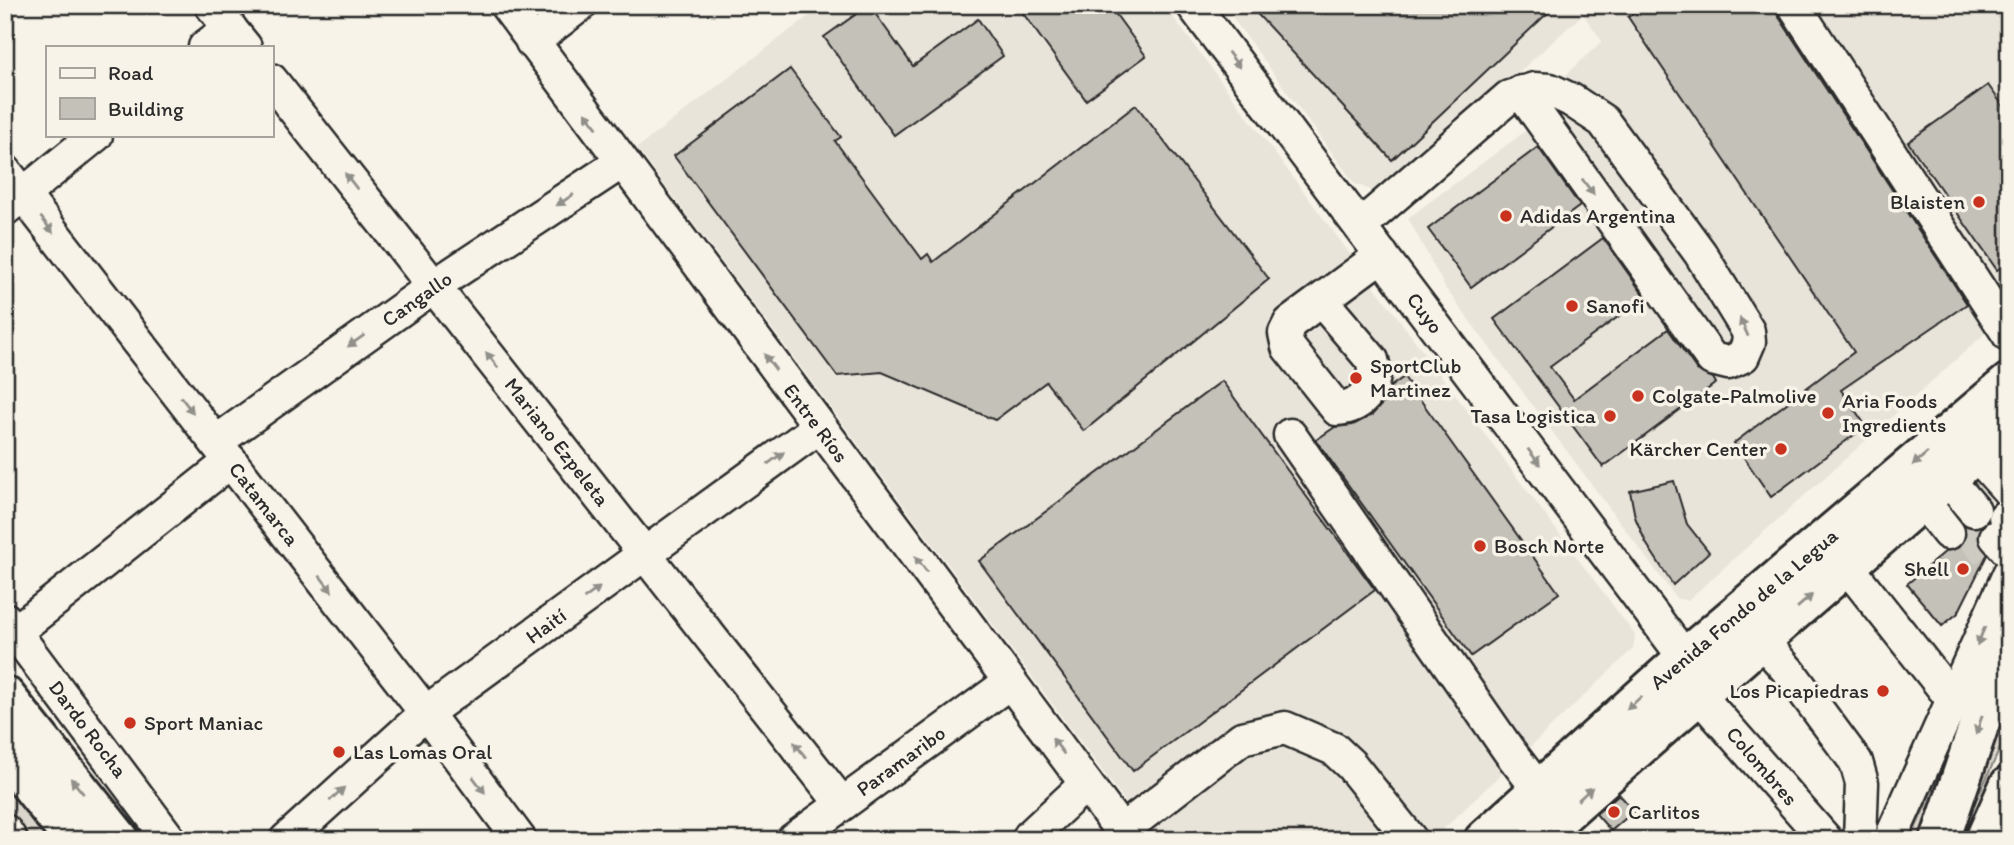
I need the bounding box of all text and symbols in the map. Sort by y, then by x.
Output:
legend [46,46,273,136]
one-way arrow [1227,51,1241,69]
text: Road [108,60,154,85]
text: Building [108,96,184,121]
one-way arrow [583,112,598,130]
one-way arrow [344,173,359,191]
one-way arrow [1581,178,1595,196]
place label: Blaisten [1890,189,1965,214]
one-way arrow [555,193,575,206]
marker: Blaisten [1971,194,1987,210]
place label: Adidas Argentina [1520,203,1675,228]
marker: Adidas Argentina [1498,208,1514,224]
one-way arrow [40,216,55,234]
street label: Cangallo [377,265,457,332]
street label: Cuyo [1402,287,1449,338]
place label: Sanofi [1586,293,1645,318]
marker: Sanofi [1564,298,1580,314]
one-way arrow [1738,316,1749,337]
one-way arrow [347,334,365,348]
one-way arrow [486,351,500,369]
one-way arrow [764,353,778,371]
place label: SportClub Martinez [1370,353,1461,402]
marker: SportClub Martinez [1348,370,1364,386]
street label: Mariano Ezpeleta [500,373,615,511]
street label: Entre Ríos [779,378,854,467]
place label: Colgate-Palmolive [1652,383,1816,408]
marker: Colgate-Palmolive [1630,388,1646,404]
place label: Aria Foods Ingredients [1842,388,1946,437]
one-way arrow [179,395,194,413]
place label: Tasa Logistica [1470,403,1596,428]
marker: Aria Foods Ingredients [1820,405,1836,421]
marker: Tasa Logistica [1602,408,1618,424]
place label: Kärcher Center [1629,436,1768,461]
marker: Kärcher Center [1773,441,1789,457]
one-way arrow [1526,447,1541,465]
one-way arrow [767,451,785,465]
one-way arrow [1911,451,1928,466]
street label: Catamarca [224,457,305,551]
street label: Avenida Fondo de la Legua [1645,523,1843,695]
place label: Bosch Norte [1494,533,1604,558]
marker: Bosch Norte [1472,538,1488,554]
one-way arrow [914,555,929,573]
place label: Shell [1904,556,1949,581]
marker: Shell [1955,561,1971,577]
one-way arrow [319,575,334,593]
one-way arrow [583,586,601,600]
one-way arrow [1796,593,1814,609]
street label: Haití [521,602,571,649]
one-way arrow [1975,625,1986,646]
street label: Dardo Rocha [44,675,133,782]
place label: Los Picapiedras [1729,678,1869,703]
marker: Los Picapiedras [1875,683,1891,699]
one-way arrow [1626,695,1643,711]
place label: Sport Maniac [144,710,263,735]
marker: Sport Maniac [122,715,138,731]
one-way arrow [1973,715,1984,736]
street label: Paramaribo [851,720,950,801]
street label: Colombres [1721,721,1803,810]
one-way arrow [1051,737,1065,755]
place label: Las Lomas Oral [353,739,492,764]
one-way arrow [793,742,808,759]
marker: Las Lomas Oral [331,744,347,760]
one-way arrow [472,776,486,794]
one-way arrow [70,778,85,796]
one-way arrow [328,786,346,802]
one-way arrow [1576,786,1594,802]
place label: Carlitos [1628,799,1700,824]
marker: Carlitos [1606,804,1622,820]

